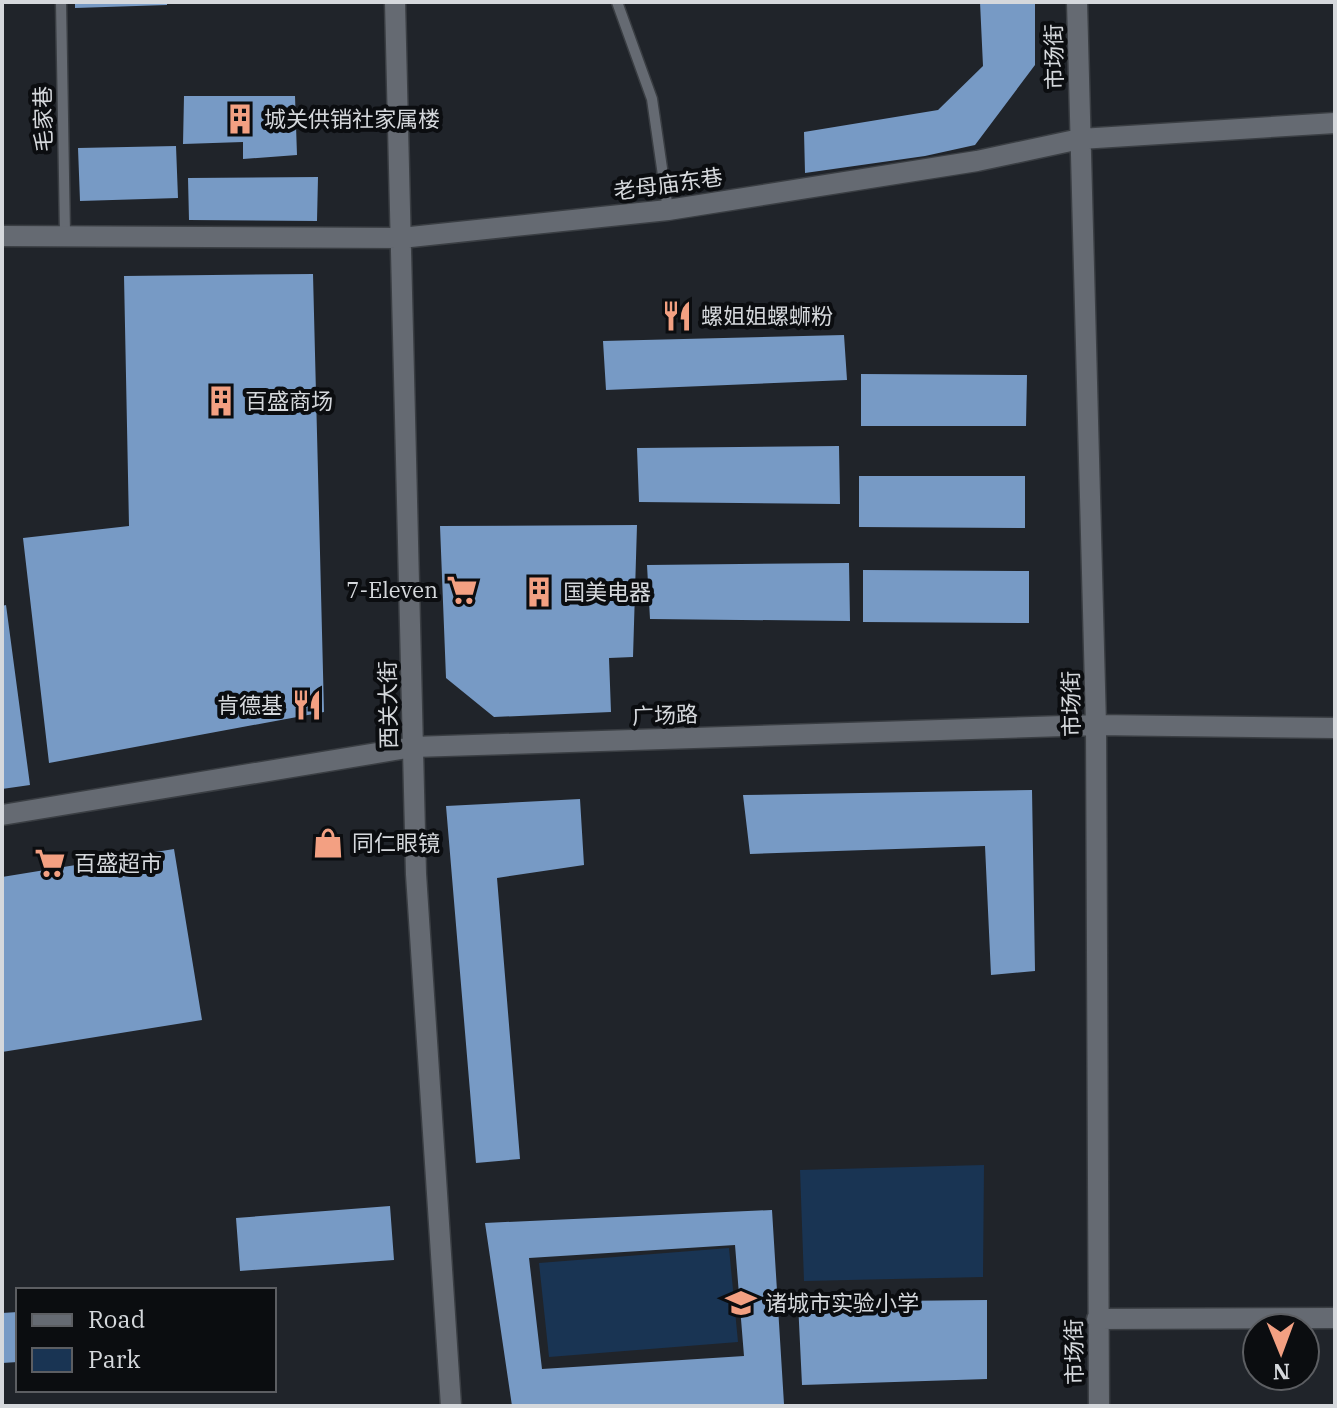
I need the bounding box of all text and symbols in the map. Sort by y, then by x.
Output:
street label: 市场街 [1038,24,1069,90]
street label: 毛家巷 [27,86,58,152]
building icon: 城关供销社家属楼 [223,102,257,136]
place label: 城关供销社家属楼 [264,104,440,133]
street label: 老母庙东巷 [611,161,724,206]
restaurant icon: 螺姐姐螺蛳粉 [660,299,694,333]
place label: 螺姐姐螺蛳粉 [701,301,833,330]
building icon: 百盛商场 [204,384,238,418]
place label: 百盛商场 [245,386,333,415]
supermarket icon: 7-Eleven [445,573,479,607]
place label: 7-Eleven [346,575,438,604]
building icon: 国美电器 [522,575,556,609]
place label: 国美电器 [563,577,651,606]
street label: 西关大街 [372,661,403,749]
street label: 市场街 [1055,671,1086,737]
restaurant icon: 肯德基 [290,688,324,722]
place label: 肯德基 [217,690,283,719]
street label: 广场路 [631,699,698,730]
shop icon: 同仁眼镜 [311,826,345,860]
place label: 同仁眼镜 [352,828,440,857]
supermarket icon: 百盛超市 [33,846,67,880]
place label: 百盛超市 [74,848,162,877]
school or university icon: 诸城市实验小学 [724,1286,758,1320]
legend [16,1288,276,1392]
place label: 诸城市实验小学 [765,1288,919,1317]
text: Road [88,1303,145,1335]
north arrow [1241,1312,1321,1392]
street label: 市场街 [1058,1319,1089,1385]
text: Park [88,1343,140,1375]
text: N [1272,1358,1290,1387]

